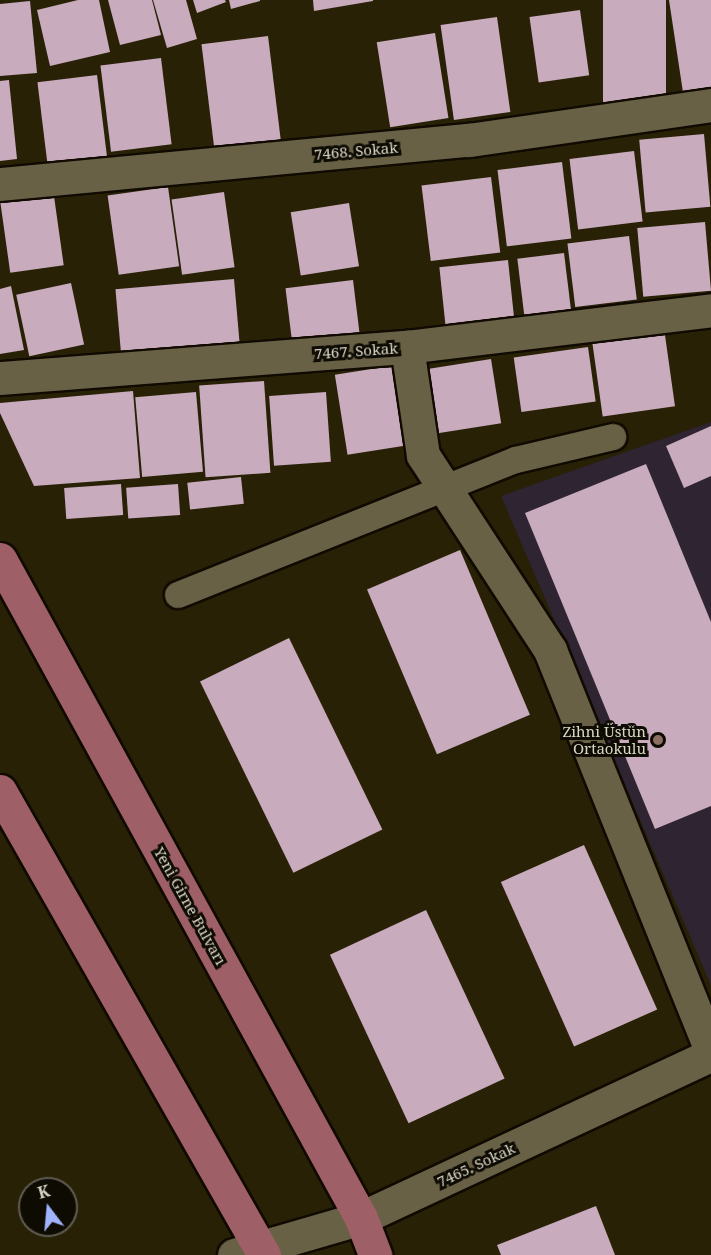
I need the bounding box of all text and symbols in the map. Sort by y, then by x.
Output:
street label: 7468. Sokak [313,138,399,164]
street label: 7467. Sokak [313,339,399,363]
place label: Zihni Üstün Ortaokulu [562,722,646,757]
marker: Zihni Üstün Ortaokulu [651,733,665,747]
street label: Yeni Girne Bulvarı [150,844,230,968]
street label: 7465. Sokak [434,1139,518,1191]
north arrow [18,1177,78,1237]
text: K [35,1179,52,1204]

